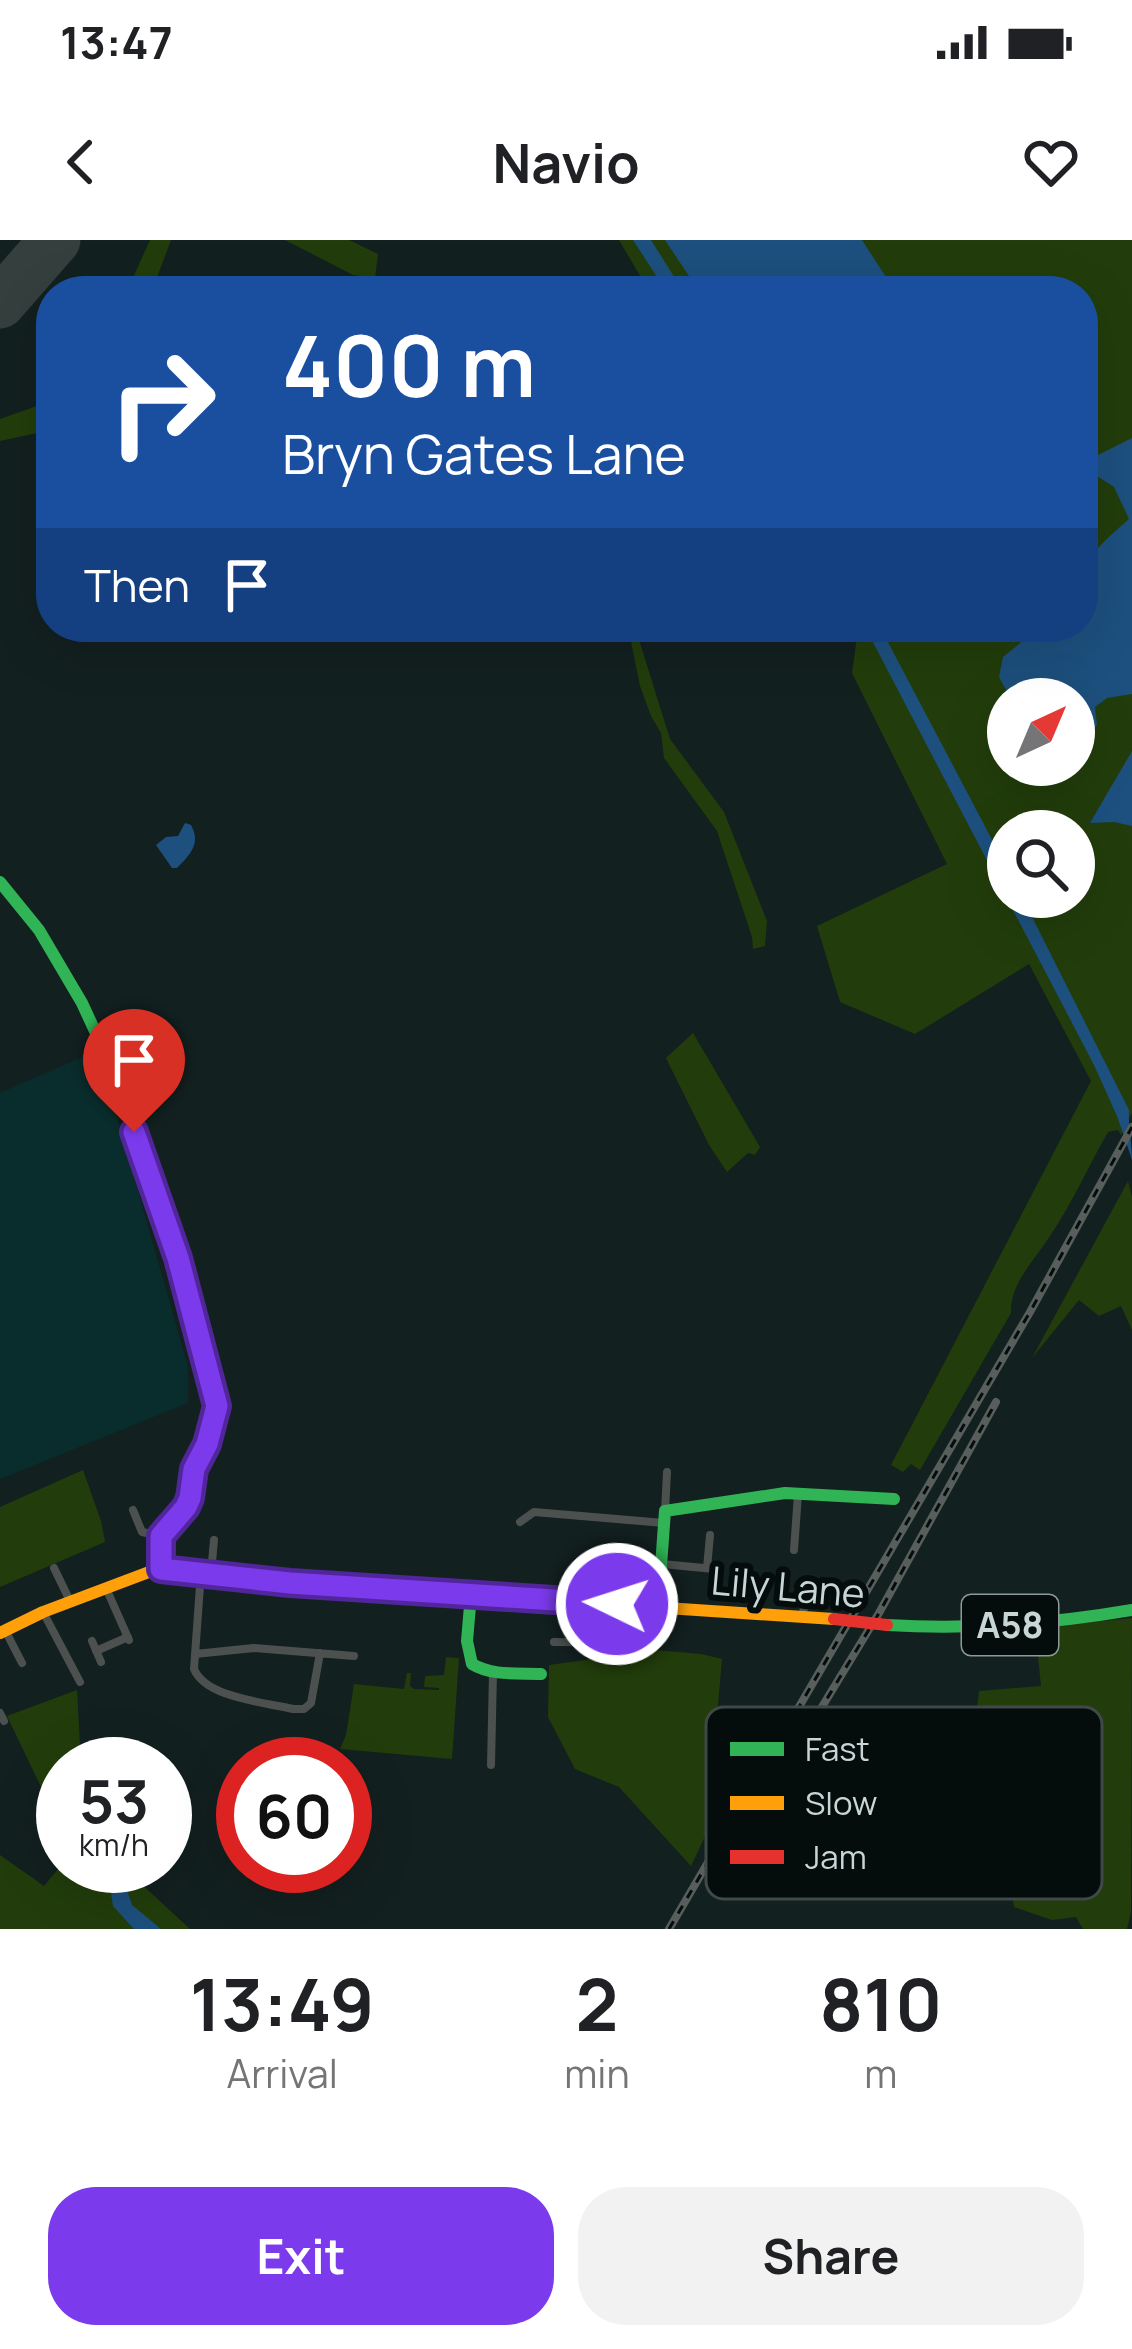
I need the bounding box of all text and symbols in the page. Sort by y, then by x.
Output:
text: 13:47 [60,11,173,73]
text: Navio [492,125,640,199]
icon: back [48,129,114,195]
icon: heart [1018,129,1084,195]
text: 400 m [282,307,536,422]
icon: right [84,324,240,480]
text: Bryn Gates Lane [282,416,686,490]
icon: arrive [214,552,280,618]
text: Then [84,554,190,616]
north arrow [987,678,1095,786]
map controls [987,678,1095,918]
button: search [987,810,1095,918]
pin [83,1009,185,1132]
icon: arrive [101,1027,167,1093]
position arrow [554,1541,680,1667]
street label: Lily Lane [709,1552,867,1620]
road number: A58 [962,1595,1058,1655]
legend [706,1707,1102,1899]
text: Fast [805,1726,870,1771]
speed limit sign: 60 [216,1737,372,1893]
text: 53 [79,1759,149,1841]
text: Slow [805,1780,877,1825]
text: km/h [79,1824,149,1865]
text: Jam [805,1834,867,1879]
text: 13:49 [190,1954,375,2053]
text: 2 [575,1954,618,2053]
text: 810 [819,1954,942,2053]
text: Arrival [226,2046,338,2100]
text: min [564,2046,630,2100]
text: m [864,2046,897,2100]
button: Exit [48,2187,554,2325]
button: Share [578,2187,1084,2325]

